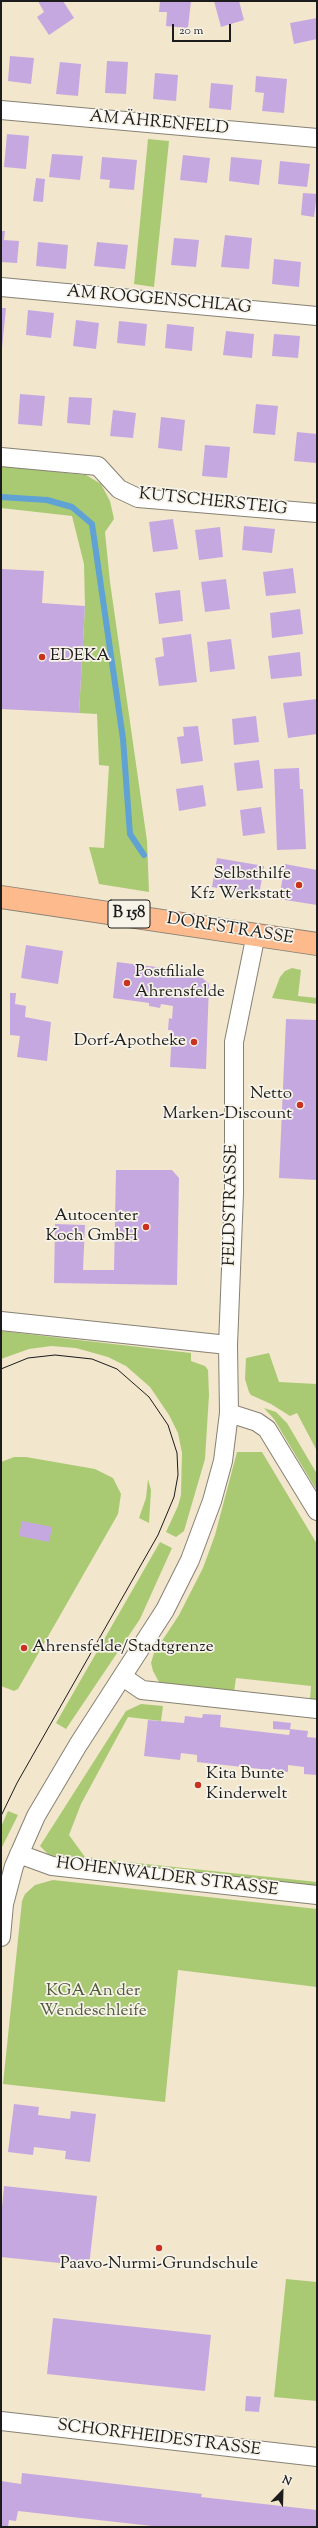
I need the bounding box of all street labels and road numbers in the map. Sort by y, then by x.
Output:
street label: AM ÄHRENFELD [89,108,229,140]
street label: AM ROGGENSCHLAG [66,283,252,319]
street label: KUTSCHERSTEIG [138,485,288,521]
road number: B 158 [108,900,150,928]
street label: DORFSTRASSE [165,910,295,950]
street label: FELDSTRASSE [221,1144,243,1266]
street label: HOHENWALDER STRASSE [55,1854,279,1902]
street label: SCHORFHEIDESTRASSE [56,2416,262,2462]

